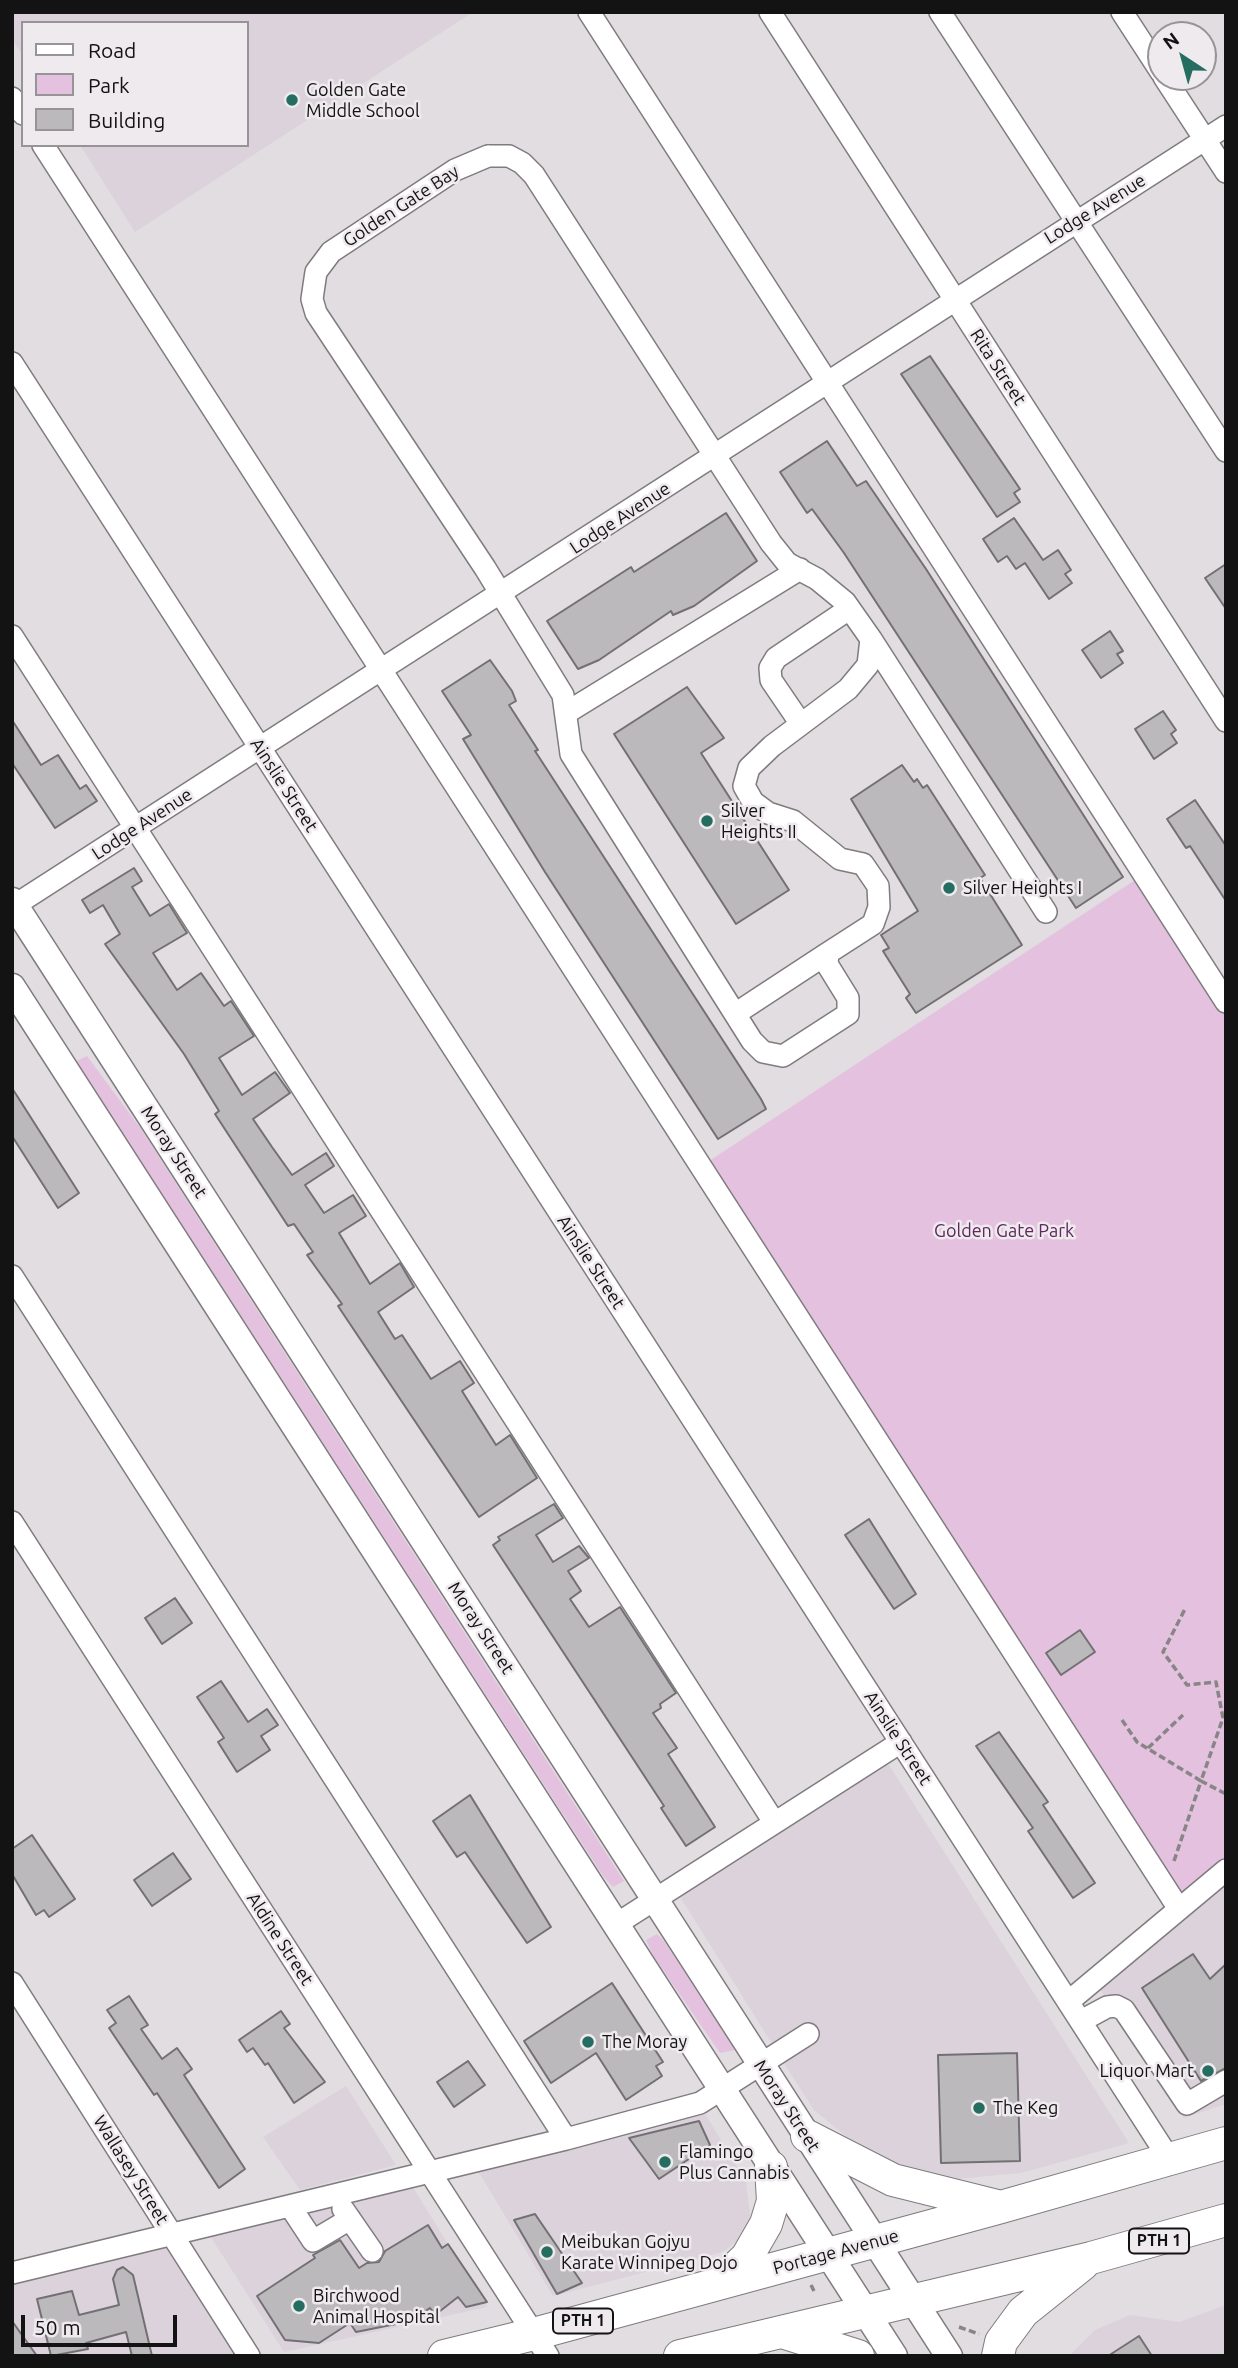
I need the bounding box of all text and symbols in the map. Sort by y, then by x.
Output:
legend [21,21,248,147]
north arrow [1147,21,1217,91]
text: N [1159,28,1183,54]
text: Road [88,38,136,62]
text: Park [88,73,130,97]
place label: Golden Gate Middle School [306,79,420,122]
marker: Golden Gate Middle School [284,92,300,108]
text: Building [88,108,165,132]
street label: Golden Gate Bay [339,161,463,251]
street label: Lodge Avenue [1040,169,1150,249]
street label: Rita Street [965,325,1031,409]
street label: Lodge Avenue [566,478,674,558]
street label: Ainslie Street [246,734,322,836]
street label: Lodge Avenue [88,784,196,864]
place label: Silver Heights II [721,800,797,842]
marker: Silver Heights II [699,813,715,829]
place label: Silver Heights I [963,877,1082,899]
marker: Silver Heights I [941,880,957,896]
street label: Moray Street [136,1102,212,1202]
street label: Ainslie Street [553,1211,629,1313]
park label: Golden Gate Park [934,1220,1074,1242]
street label: Moray Street [443,1578,519,1678]
street label: Ainslie Street [860,1687,936,1789]
street label: Aldine Street [242,1889,318,1989]
place label: The Moray [602,2031,687,2053]
marker: The Moray [580,2034,596,2050]
street label: Moray Street [749,2056,825,2156]
place label: Liquor Mart [1099,2060,1194,2082]
marker: Liquor Mart [1200,2063,1216,2079]
place label: The Keg [993,2097,1058,2119]
marker: The Keg [971,2100,987,2116]
street label: Wallasey Street [89,2111,173,2229]
place label: Flamingo Plus Cannabis [679,2141,790,2184]
marker: Flamingo Plus Cannabis [657,2154,673,2170]
street label: Portage Avenue [771,2225,901,2279]
road number: PTH 1 [1129,2228,1189,2254]
place label: Meibukan Gojyu Karate Winnipeg Dojo [561,2231,738,2274]
marker: Meibukan Gojyu Karate Winnipeg Dojo [539,2244,555,2260]
place label: Birchwood Animal Hospital [313,2285,440,2328]
marker: Birchwood Animal Hospital [291,2298,307,2314]
scale bar [24,2302,180,2346]
road number: PTH 1 [553,2308,613,2334]
text: 50 m [34,2315,81,2339]

